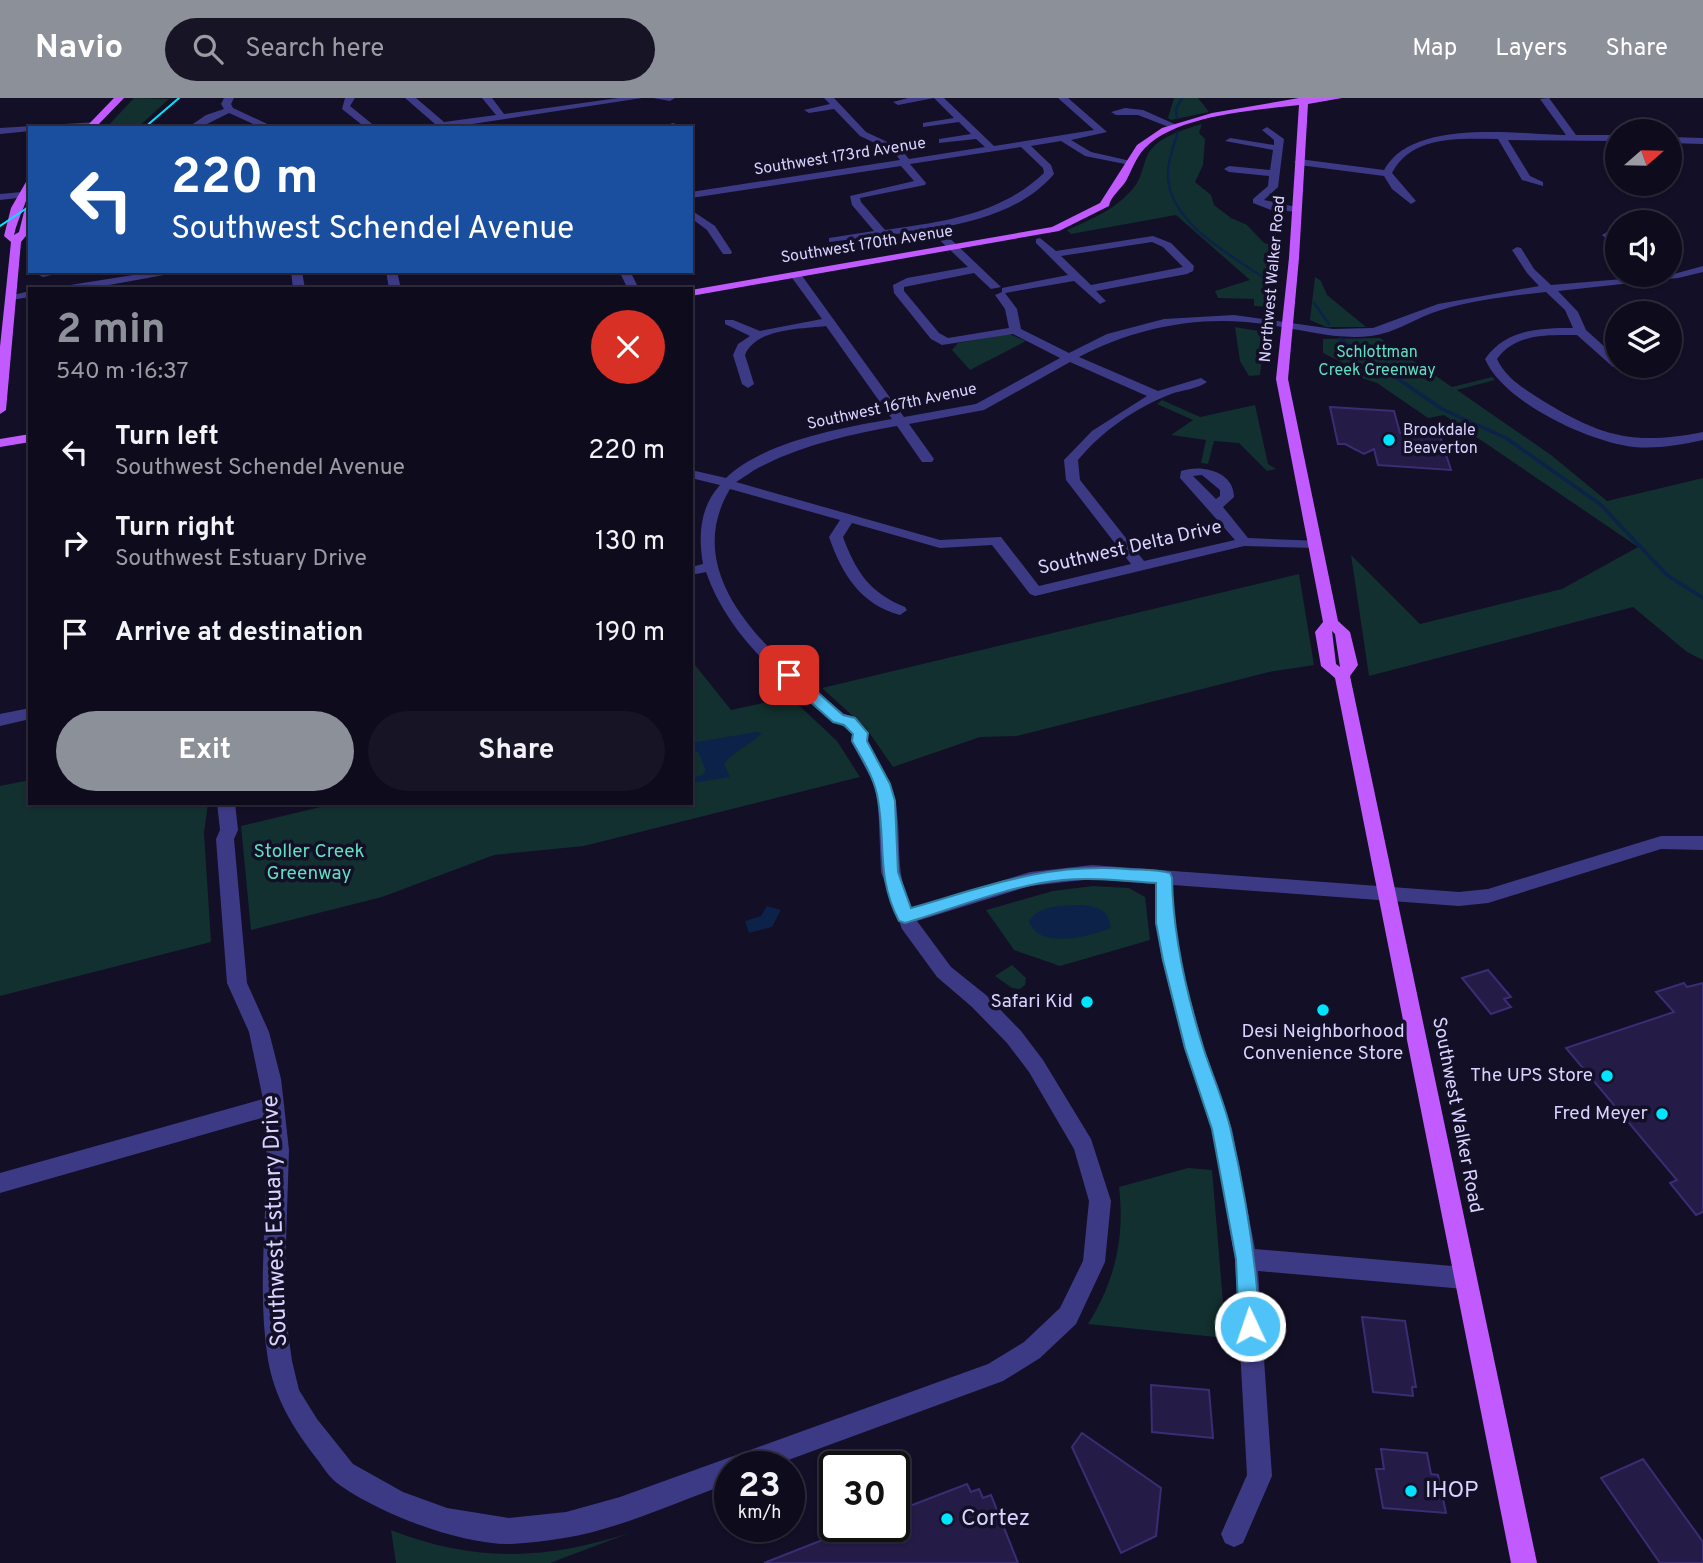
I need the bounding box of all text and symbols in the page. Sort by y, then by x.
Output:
search box [165,18,655,81]
text: Navio [35,28,123,70]
icon: search [189,30,227,68]
text: Search here [245,33,384,66]
text: Map [1412,34,1457,64]
text: Layers [1495,34,1567,64]
text: Share [1605,34,1668,64]
north arrow [1605,119,1682,196]
map controls [1605,119,1682,378]
street label: Southwest 173rd Avenue [753,134,927,180]
text: 220 m [171,149,318,211]
icon: left [56,154,147,245]
street label: Northwest Walker Road [1256,195,1290,363]
text: Southwest Schendel Avenue [171,210,574,250]
button: sound [1605,210,1682,287]
street label: Southwest 170th Avenue [779,222,955,268]
button: layers [1605,301,1682,378]
text: 2 min [56,305,166,358]
button: close [591,310,665,384]
park label: Schlottman Creek Greenway [1318,343,1436,381]
text: 540 m · 16:37 [56,358,189,387]
street label: Southwest 167th Avenue [805,379,979,435]
text: Turn left [115,421,219,454]
place label: Brookdale Beaverton [1403,421,1478,459]
marker: Brookdale Beaverton [1381,432,1397,448]
icon: left [56,433,94,471]
text: 220 m [588,435,665,468]
text: Southwest Schendel Avenue [115,454,405,483]
text: Turn right [115,512,235,545]
street label: Southwest Delta Drive [1036,515,1224,581]
icon: right [56,524,94,562]
text: 130 m [595,526,665,559]
text: Southwest Estuary Drive [115,545,367,574]
icon: arrive [56,615,94,653]
text: Arrive at destination [115,617,363,650]
text: 190 m [595,617,665,650]
pin [759,645,819,705]
icon: arrive [770,656,808,694]
button: Exit [56,711,354,791]
button: Share [368,711,665,791]
park label: Stoller Creek Greenway [253,840,365,886]
place label: Safari Kid [990,990,1073,1014]
marker: Safari Kid [1079,994,1095,1010]
marker: Desi Neighborhood Convenience Store [1315,1002,1331,1018]
street label: Southwest Walker Road [1426,1015,1488,1215]
place label: Desi Neighborhood Convenience Store [1241,1020,1405,1066]
place label: The UPS Store [1470,1064,1593,1088]
marker: The UPS Store [1599,1068,1615,1084]
street label: Southwest Estuary Drive [257,1095,295,1347]
place label: Fred Meyer [1553,1102,1649,1126]
marker: Fred Meyer [1654,1106,1670,1122]
position arrow [1213,1289,1287,1363]
speed limit sign: 30 [819,1451,910,1542]
text: 23 [738,1465,781,1509]
place label: IHOP [1425,1477,1479,1506]
marker: IHOP [1403,1483,1419,1499]
text: km/h [738,1502,781,1525]
place label: Cortez [961,1505,1030,1534]
marker: Cortez [939,1511,955,1527]

